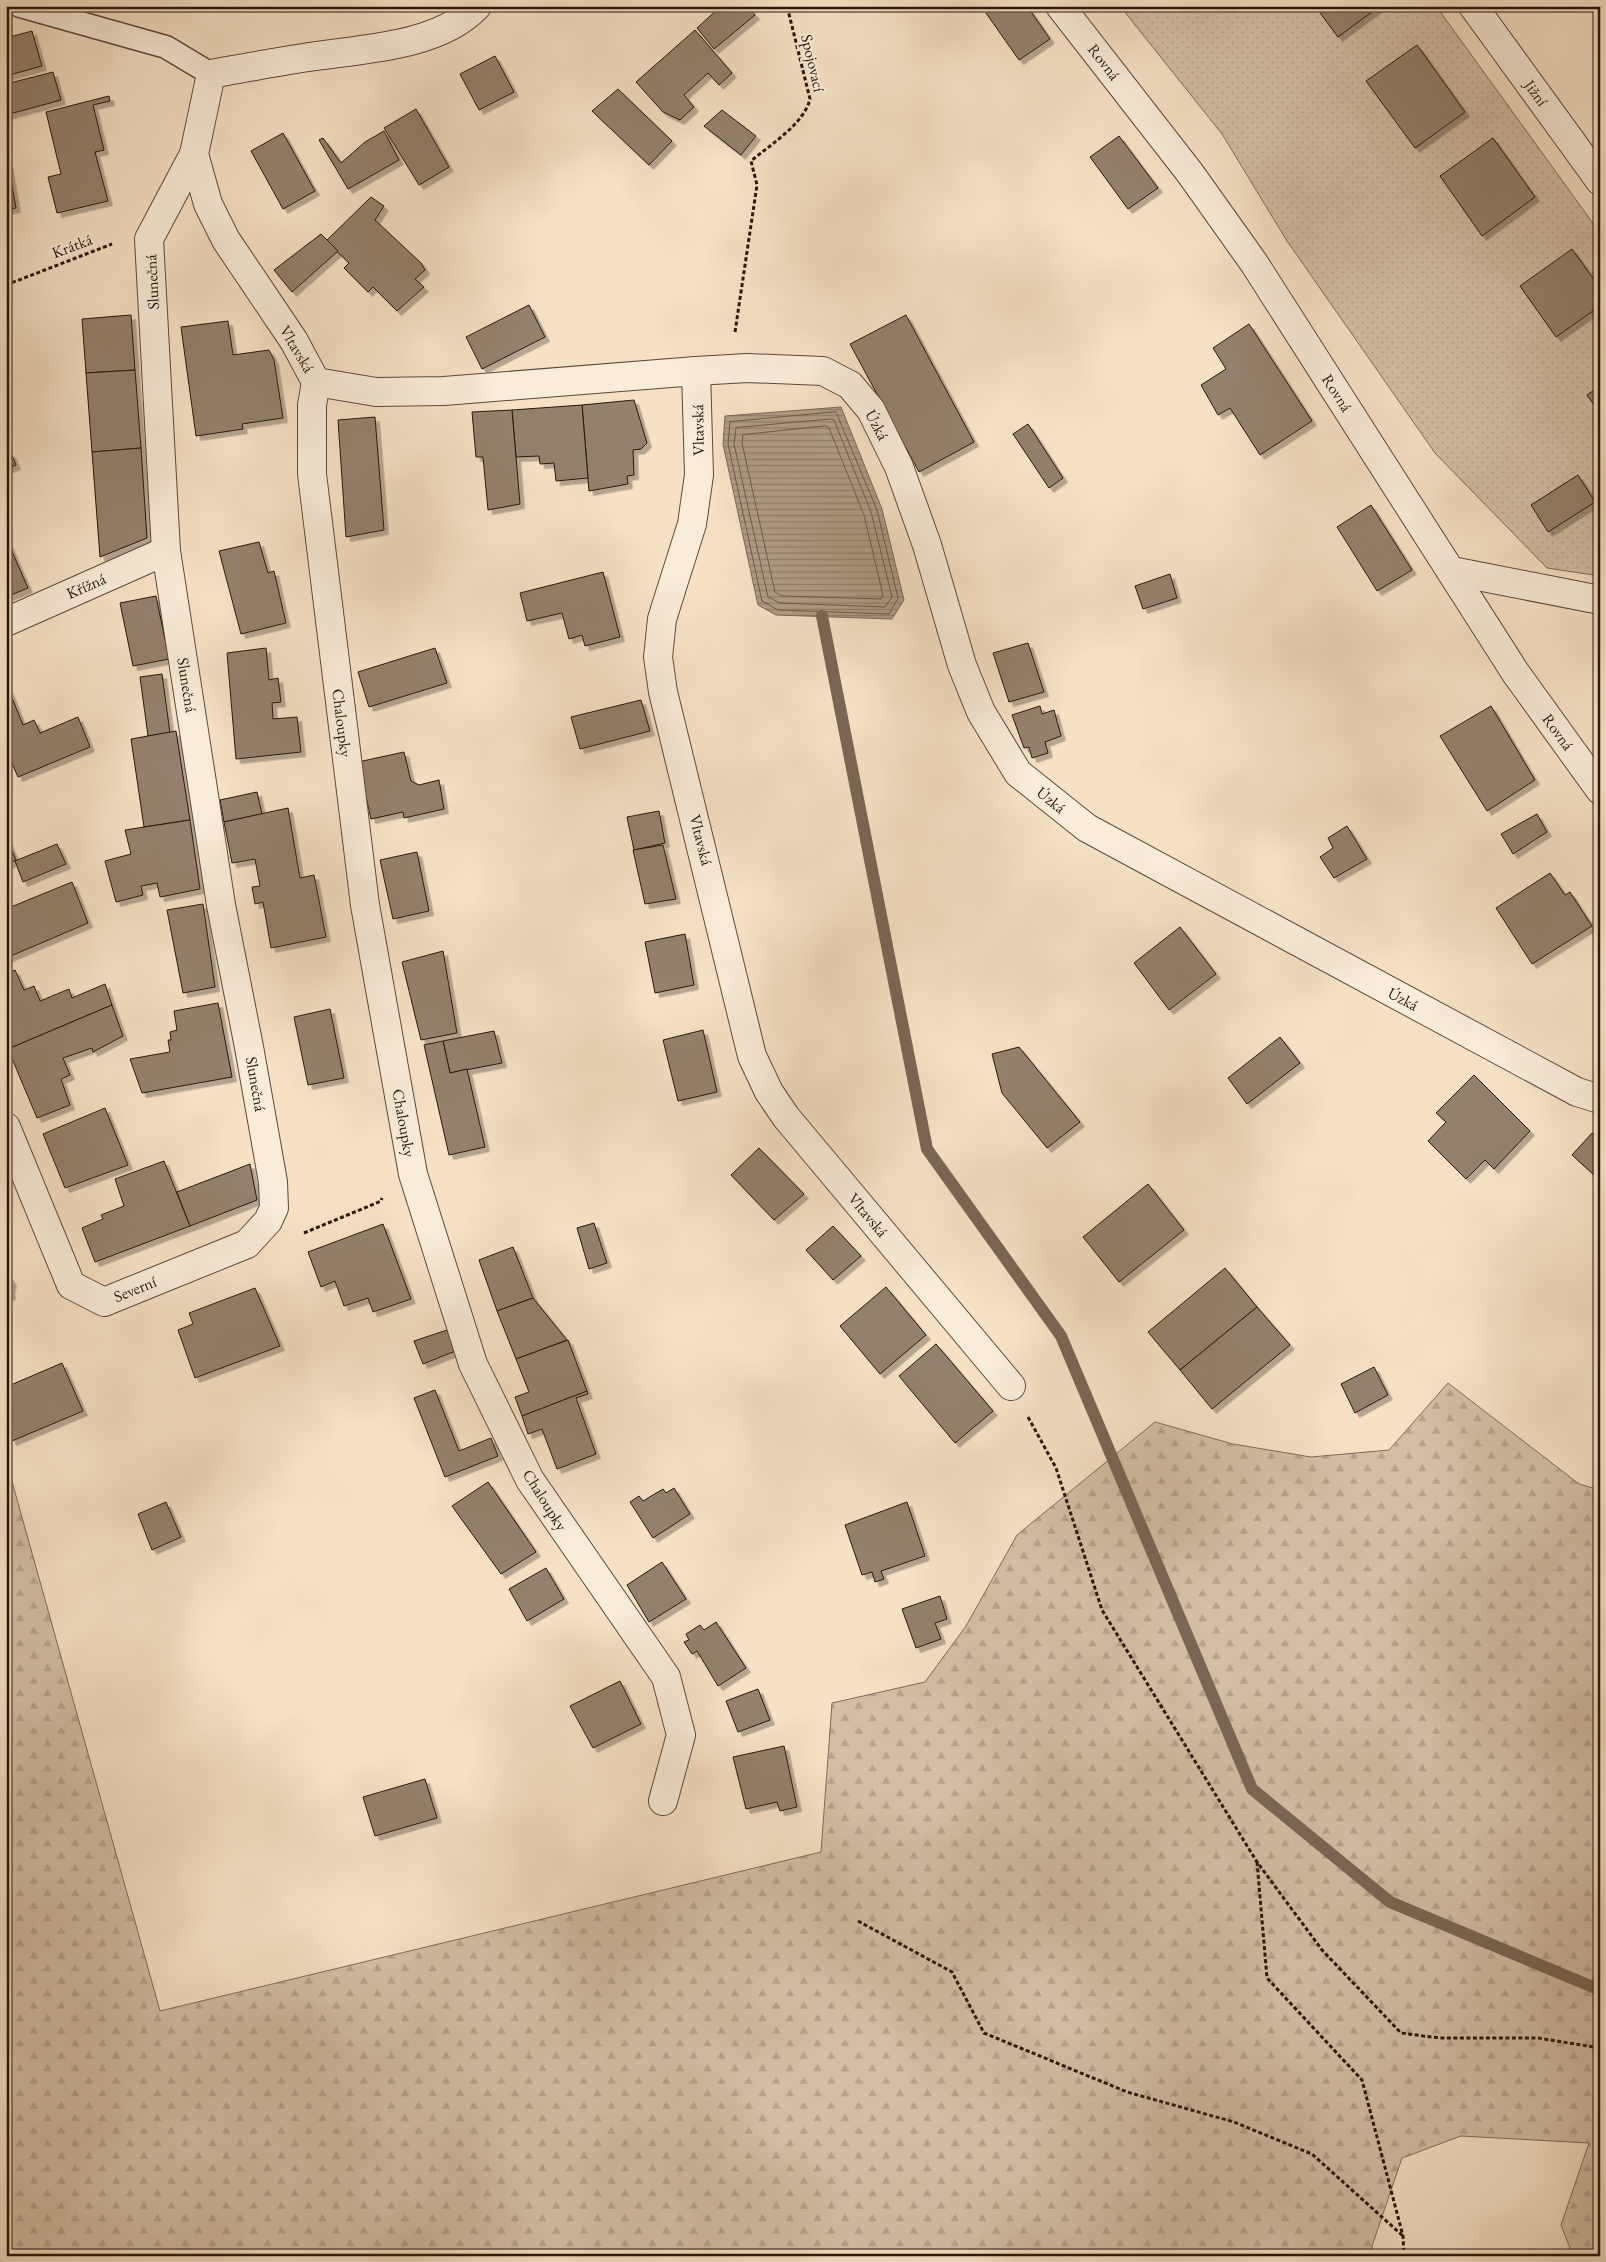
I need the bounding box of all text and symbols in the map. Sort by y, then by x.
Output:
street label: Spojovací [796,32,830,94]
street label: Rovná [1083,39,1125,85]
street label: Jižní [1518,74,1553,110]
street label: Krátká [49,229,96,263]
street label: Slunečná [140,253,164,310]
street label: Vltavská [275,321,320,377]
street label: Rovná [1317,370,1357,416]
street label: Vltavská [687,403,709,456]
street label: Úzká [860,406,894,444]
street label: Křížná [63,568,110,604]
street label: Slunečná [172,656,202,715]
street label: Chaloupky [327,688,357,759]
street label: Rovná [1537,709,1579,755]
street label: Úzká [1032,782,1070,819]
street label: Vltavská [685,812,718,868]
street label: Úzká [1384,982,1422,1016]
street label: Slunečná [241,1055,271,1114]
street label: Chaloupky [388,1087,420,1160]
street label: Vltavská [843,1188,893,1242]
street label: Severní [111,1271,160,1307]
street label: Chaloupky [518,1465,573,1536]

